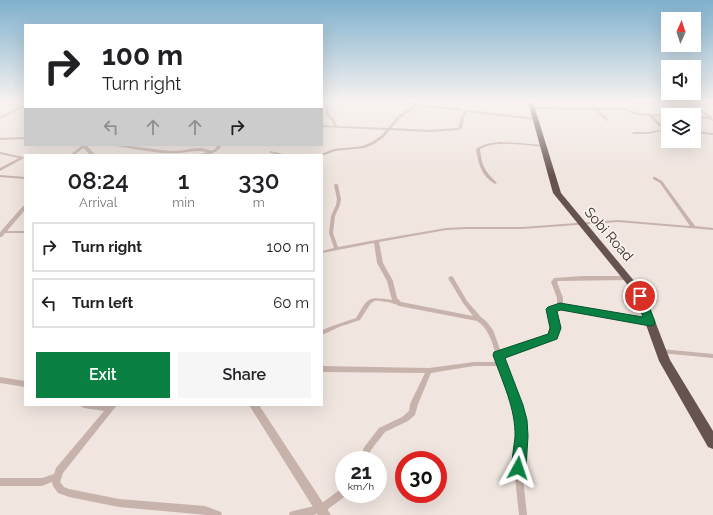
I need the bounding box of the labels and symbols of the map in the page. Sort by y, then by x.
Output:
north arrow [661,12,701,52]
street label: Sobi Road [581,204,637,264]
pin [623,279,657,313]
position arrow [497,447,539,489]
speed limit sign: 30 [395,451,447,503]

